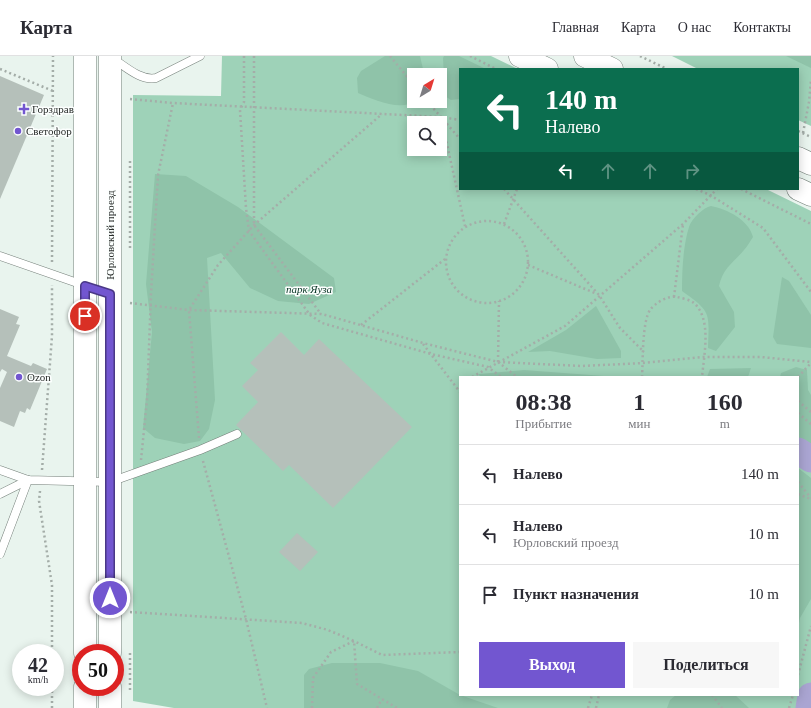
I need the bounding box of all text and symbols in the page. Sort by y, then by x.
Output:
text: Карта [20,17,72,38]
text: Главная [552,20,599,35]
text: Карта [621,20,656,35]
text: О нас [678,20,711,35]
text: Контакты [733,20,791,35]
north arrow [407,68,447,108]
map controls [407,68,447,156]
icon: left [479,84,531,136]
text: 140 m [545,84,617,115]
place label: Горздрав [32,103,74,115]
marker: Горздрав [19,104,29,114]
button: search [407,116,447,156]
text: Налево [545,117,601,137]
place label: Светофор [26,125,72,137]
marker: Светофор [13,126,23,136]
icon: left [555,160,577,182]
icon: ahead [597,160,619,182]
icon: ahead [639,160,661,182]
icon: right [681,160,703,182]
street label: Юрловский проезд [104,190,116,280]
park label: парк Яуза [286,283,333,295]
pin [68,299,102,333]
icon: arrive [74,305,96,327]
place label: Ozon [27,371,51,383]
marker: Ozon [14,372,24,382]
text: 08:38 [516,389,572,415]
text: 1 [633,389,645,415]
text: 160 [707,389,743,415]
text: Прибытие [515,416,572,431]
text: мин [628,416,650,431]
text: m [720,416,730,431]
icon: left [479,464,501,486]
text: Налево [513,466,563,482]
text: 140 m [741,466,779,482]
text: Налево [513,518,563,534]
icon: left [479,524,501,546]
text: 10 m [749,526,779,542]
text: Юрловский проезд [513,535,619,550]
position arrow [89,577,131,619]
icon: arrive [479,584,501,606]
text: Пункт назначения [513,586,639,602]
text: 10 m [749,586,779,602]
button: Выход [479,642,625,688]
button: Поделиться [633,642,779,688]
speed limit sign: 50 [72,644,124,696]
text: 42 [28,654,48,676]
text: km/h [28,674,48,685]

